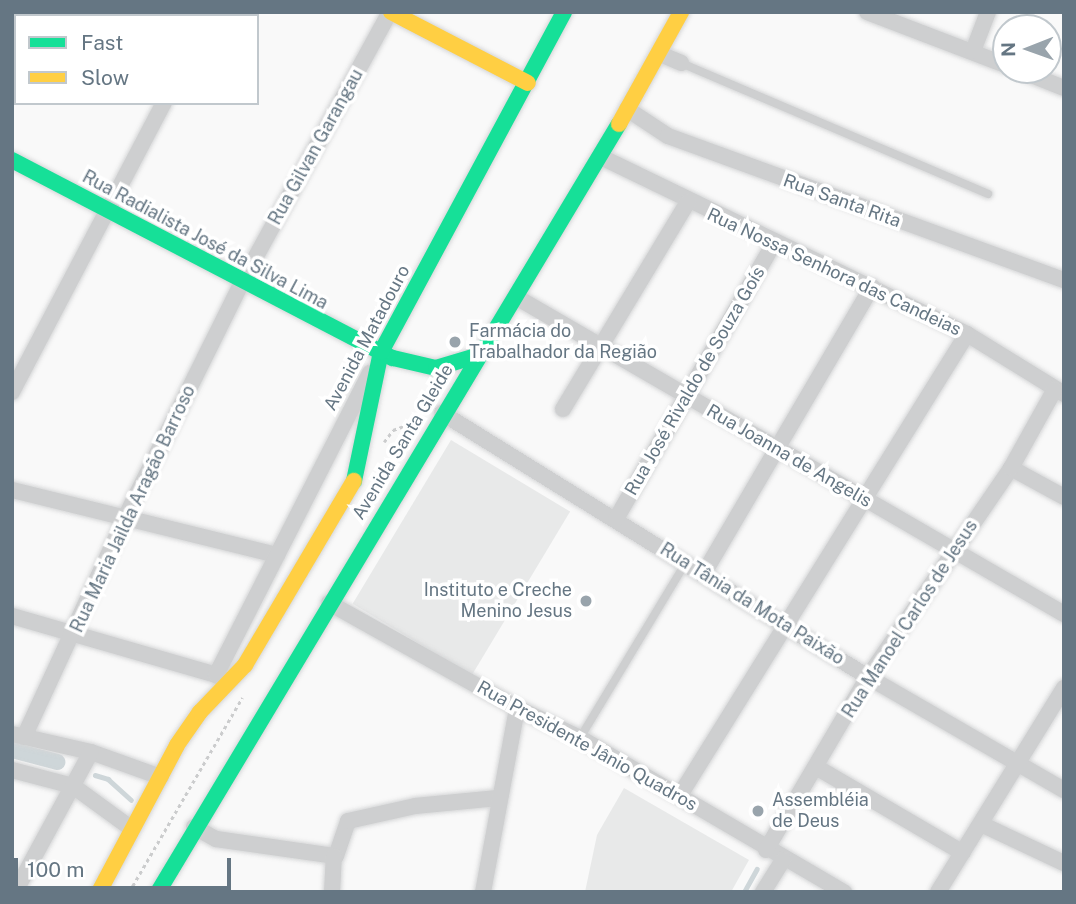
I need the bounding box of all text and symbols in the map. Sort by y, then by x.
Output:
legend [14,14,259,105]
north arrow [992,14,1062,84]
text: Fast [81,30,123,55]
text: N [997,42,1019,57]
text: Slow [81,65,129,90]
street label: Rua Gilvan Garangau [264,65,368,229]
street label: Rua Radialista José da Silva Lima [78,166,332,314]
street label: Rua Santa Rita [780,170,904,232]
street label: Rua Nossa Senhora das Candeias [703,203,965,341]
street label: Avenida Matadouro [320,262,414,414]
street label: Rua José Rivaldo de Souza Goís [620,263,770,499]
place label: Farmácia do Trabalhador da Região [469,321,657,364]
marker: Farmácia do Trabalhador da Região [447,334,463,350]
street label: Avenida Santa Gleide [348,360,458,524]
street label: Rua Maria Jailda Aragão Barroso [66,382,200,636]
street label: Rua Joanna de Angelis [702,400,876,512]
street label: Rua Manoel Carlos de Jesus [838,516,982,722]
street label: Rua Tânia da Mota Paixão [656,538,848,670]
place label: Instituto e Creche Menino Jesus [423,580,572,622]
marker: Instituto e Creche Menino Jesus [578,593,594,609]
street label: Rua Presidente Jânio Quadros [473,676,701,816]
place label: Assembléia de Deus [772,790,869,832]
marker: Assembléia de Deus [750,803,766,819]
scale bar [18,844,234,888]
text: 100 m [27,857,84,882]

